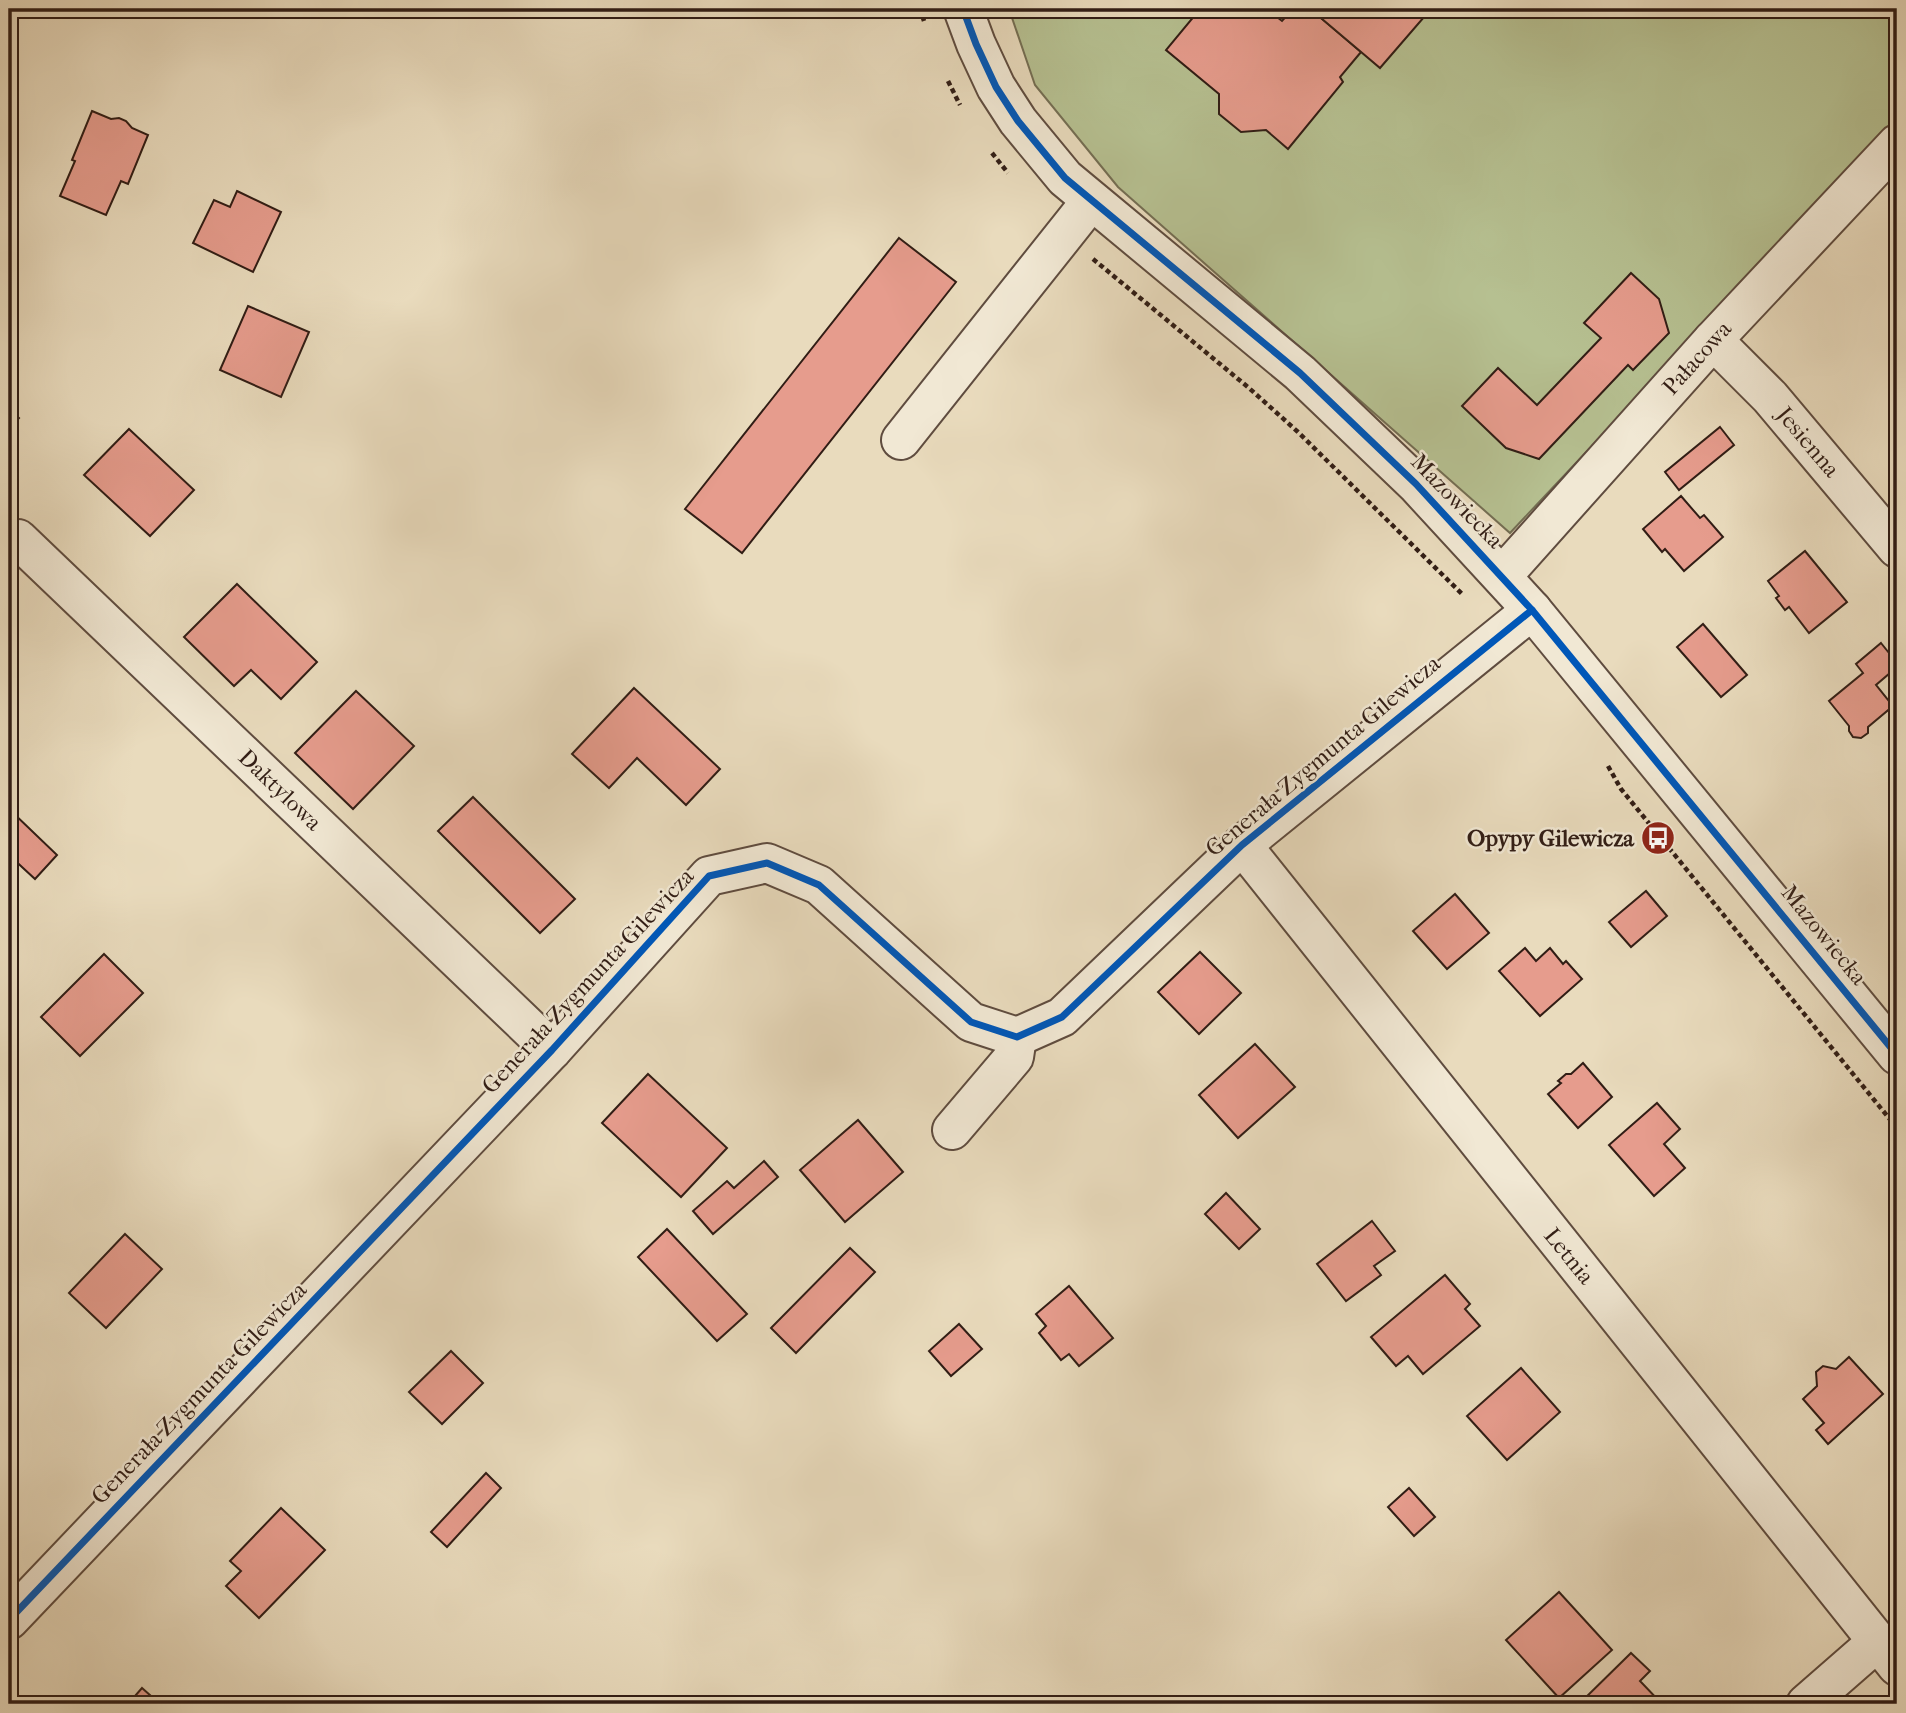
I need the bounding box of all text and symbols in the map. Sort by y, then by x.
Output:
street label: Pałacowa [1657,315,1737,401]
street label: Jesienna [1770,400,1845,483]
street label: Mazowiecka [1405,448,1509,554]
street label: Generała Zygmunta Gilewicza [1200,650,1446,862]
street label: Daktylowa [233,744,327,837]
bus stop icon: Opypy Gilewicza [1639,819,1677,857]
place label: Opypy Gilewicza [1467,825,1635,852]
street label: Generała Zygmunta Gilewicza [476,863,700,1099]
street label: Mazowiecka [1776,880,1873,991]
street label: Letnia [1538,1222,1600,1290]
street label: Generała Zygmunta Gilewicza [86,1276,312,1510]

